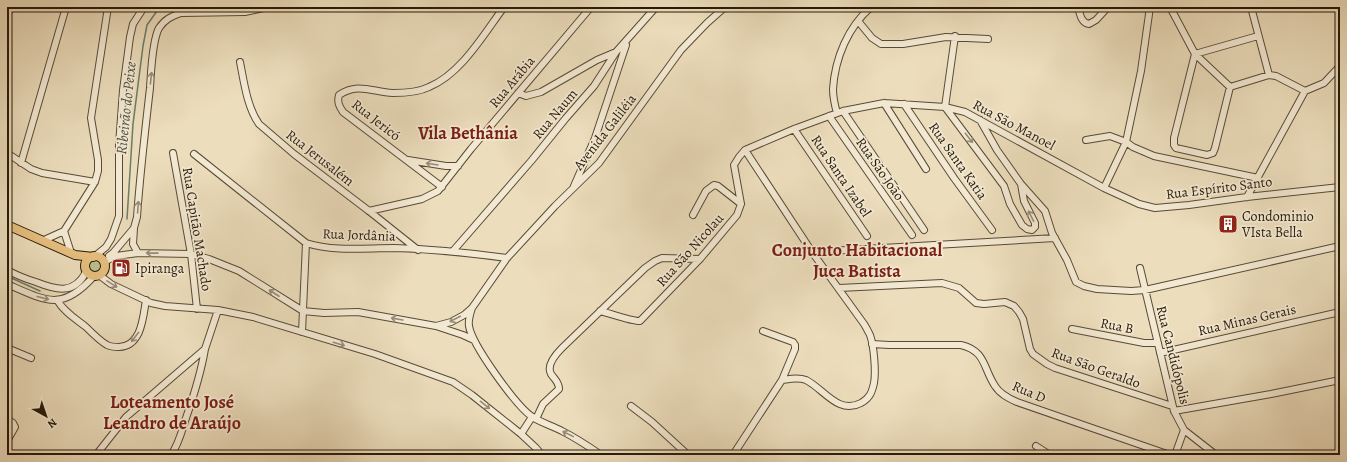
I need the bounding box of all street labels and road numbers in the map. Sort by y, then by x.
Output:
street label: Rua Arábia [485,52,540,112]
street label: Rua Naum [528,84,582,143]
street label: Avenida Galiléia [569,90,641,175]
street label: Rua Jericó [348,95,404,145]
street label: Rua São Manoel [969,95,1059,155]
street label: Rua Santa Katia [924,118,992,204]
street label: Rua Jerusalém [282,125,358,191]
street label: Rua Santa Izabel [807,131,876,221]
street label: Rua São João [851,134,909,204]
street label: Rua Capitão Machado [178,166,216,292]
street label: Rua Espírito Santo [1165,172,1273,204]
street label: Rua São Nicolau [652,209,728,291]
street label: Rua Jordânia [322,224,396,246]
street label: Rua Minas Gerais [1196,300,1298,340]
street label: Rua Candidópolis [1152,304,1194,406]
street label: Rua B [1099,313,1135,339]
street label: Rua São Geraldo [1049,343,1143,393]
street label: Rua D [1009,376,1049,408]

